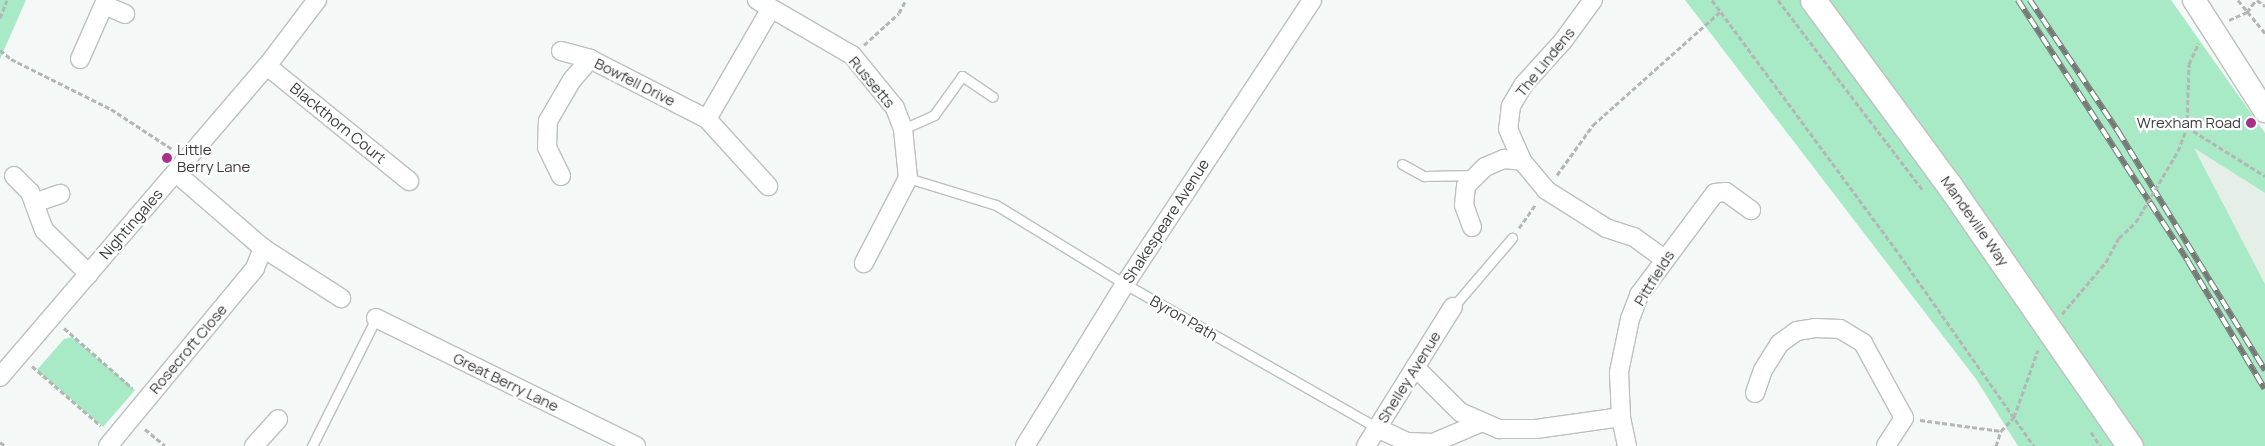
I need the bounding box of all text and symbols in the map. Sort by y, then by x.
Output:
street label: The Lindens [1512,24,1578,100]
street label: Russetts [845,53,899,111]
street label: Bowfell Drive [592,54,678,110]
street label: Blackthorn Court [287,79,389,167]
place label: Wrexham Road [2137,114,2241,132]
marker: Wrexham Road [2245,117,2257,129]
place label: Little Berry Lane [177,140,250,175]
marker: Little Berry Lane [161,152,173,164]
street label: Shakespeare Avenue [1119,155,1213,287]
street label: Mandeville Way [1937,172,2013,270]
street label: Nightingales [96,185,166,263]
street label: Pittfields [1630,247,1678,309]
street label: Byron Path [1147,291,1221,345]
street label: Rosecroft Close [145,301,231,397]
street label: Shelley Avenue [1374,328,1444,426]
street label: Great Berry Lane [450,349,562,415]

